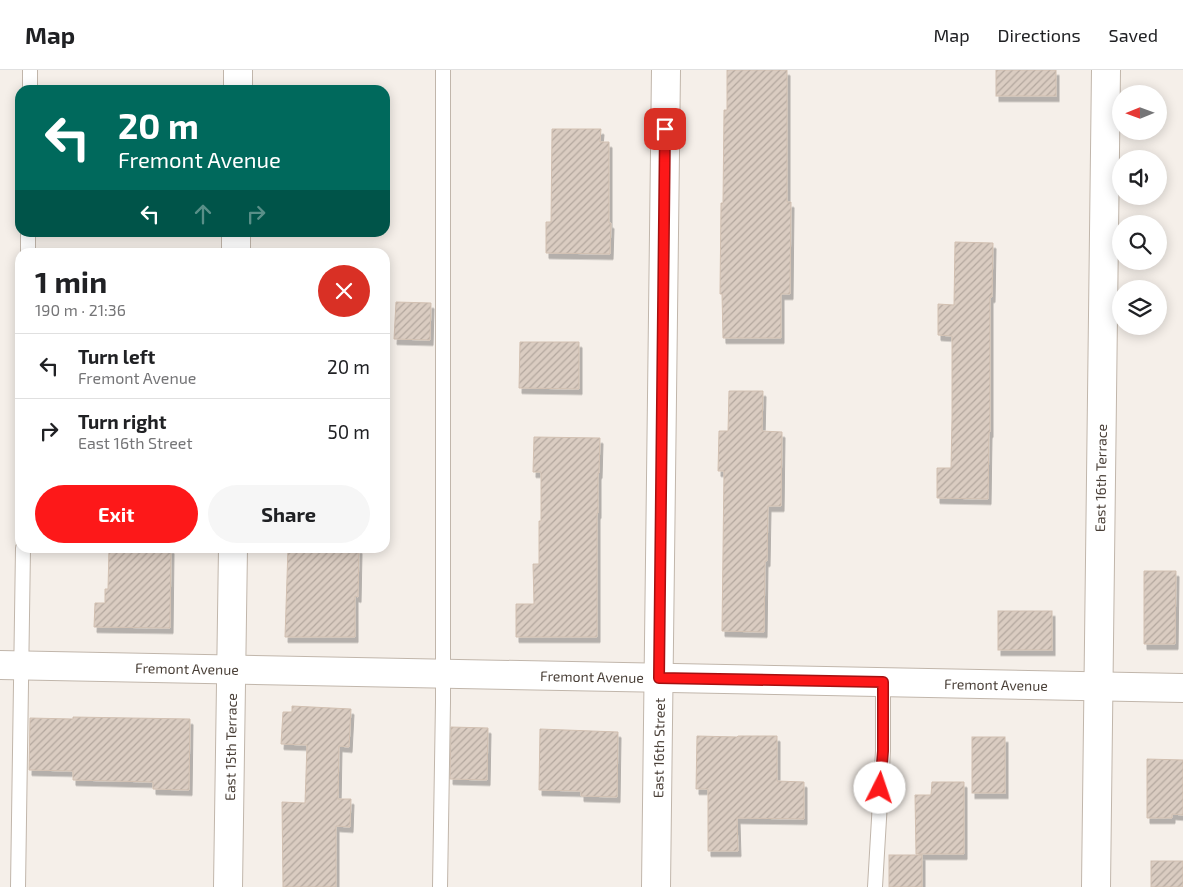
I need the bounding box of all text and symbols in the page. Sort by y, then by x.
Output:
text: Map [25,20,75,49]
text: Map [933,24,970,46]
text: Directions [998,24,1081,46]
text: Saved [1109,24,1158,46]
north arrow [1112,85,1168,140]
map controls [1112,85,1167,335]
text: 20 m [118,104,199,146]
icon: left [35,105,100,170]
pin [644,108,686,150]
icon: arrive [651,115,679,143]
text: Fremont Avenue [118,146,281,172]
button: sound [1112,150,1167,205]
icon: left [136,200,164,228]
icon: ahead [189,200,217,228]
icon: right [242,200,270,228]
button: search [1112,215,1167,270]
text: 1 min [35,263,107,299]
button: close [318,265,370,317]
button: layers [1112,280,1167,335]
text: 190 m · 21:36 [35,300,126,319]
text: Turn left [78,345,155,368]
icon: left [35,352,63,380]
text: 20 m [327,355,370,378]
text: Fremont Avenue [78,368,196,387]
text: Turn right [78,410,166,433]
icon: right [35,417,63,445]
text: 50 m [327,420,370,443]
street label: East 16th Terrace [1091,424,1110,532]
text: East 16th Street [78,433,192,452]
button: Exit [35,485,198,543]
button: Share [208,485,370,543]
street label: Fremont Avenue [135,659,239,678]
street label: Fremont Avenue [540,667,644,686]
street label: Fremont Avenue [944,675,1048,694]
street label: East 15th Terrace [221,693,240,801]
street label: East 16th Street [649,698,668,798]
position arrow [853,761,905,813]

